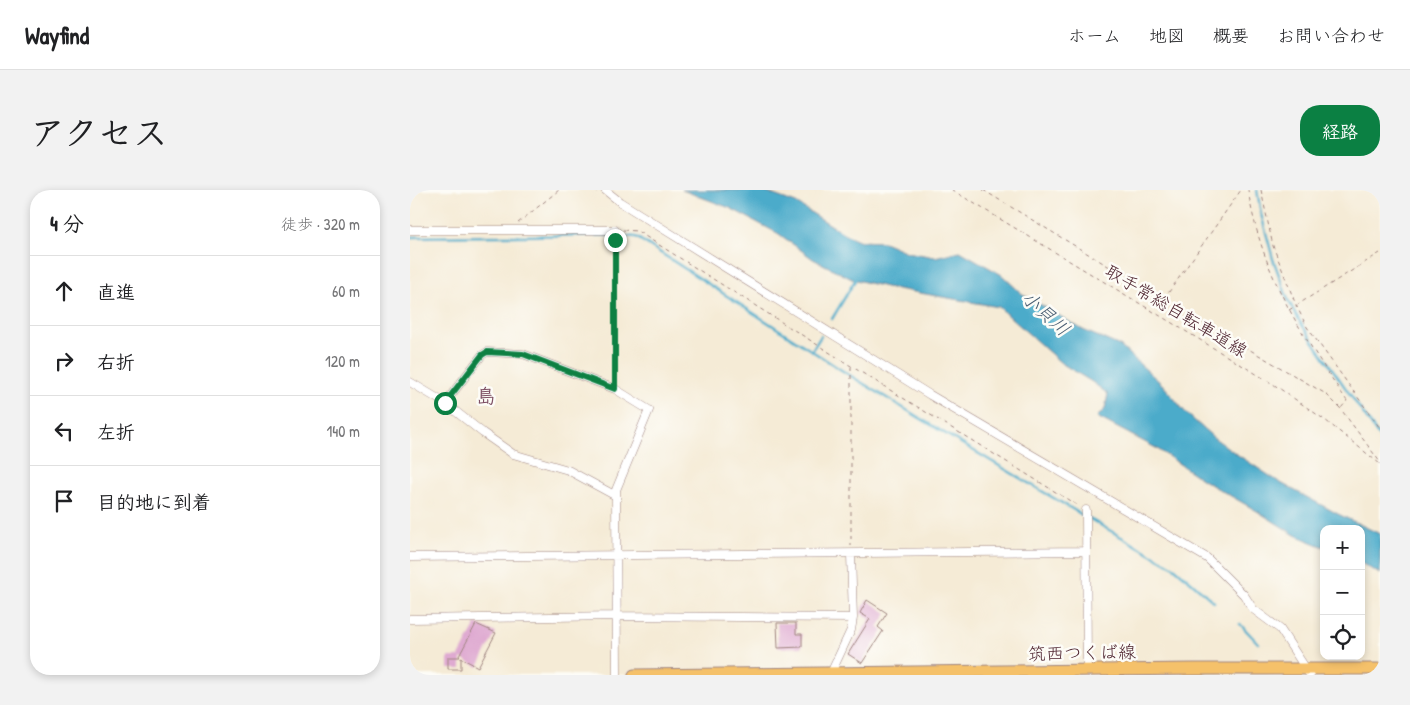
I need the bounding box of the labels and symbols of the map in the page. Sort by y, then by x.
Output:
route end [604,229,627,252]
street label: 取手常総自転車道線 [1100,258,1252,363]
water label: 小貝川 [1016,284,1076,342]
district label: 島 [476,382,496,409]
route start [434,392,457,415]
street label: 筑西つくば線 [1028,639,1136,666]

